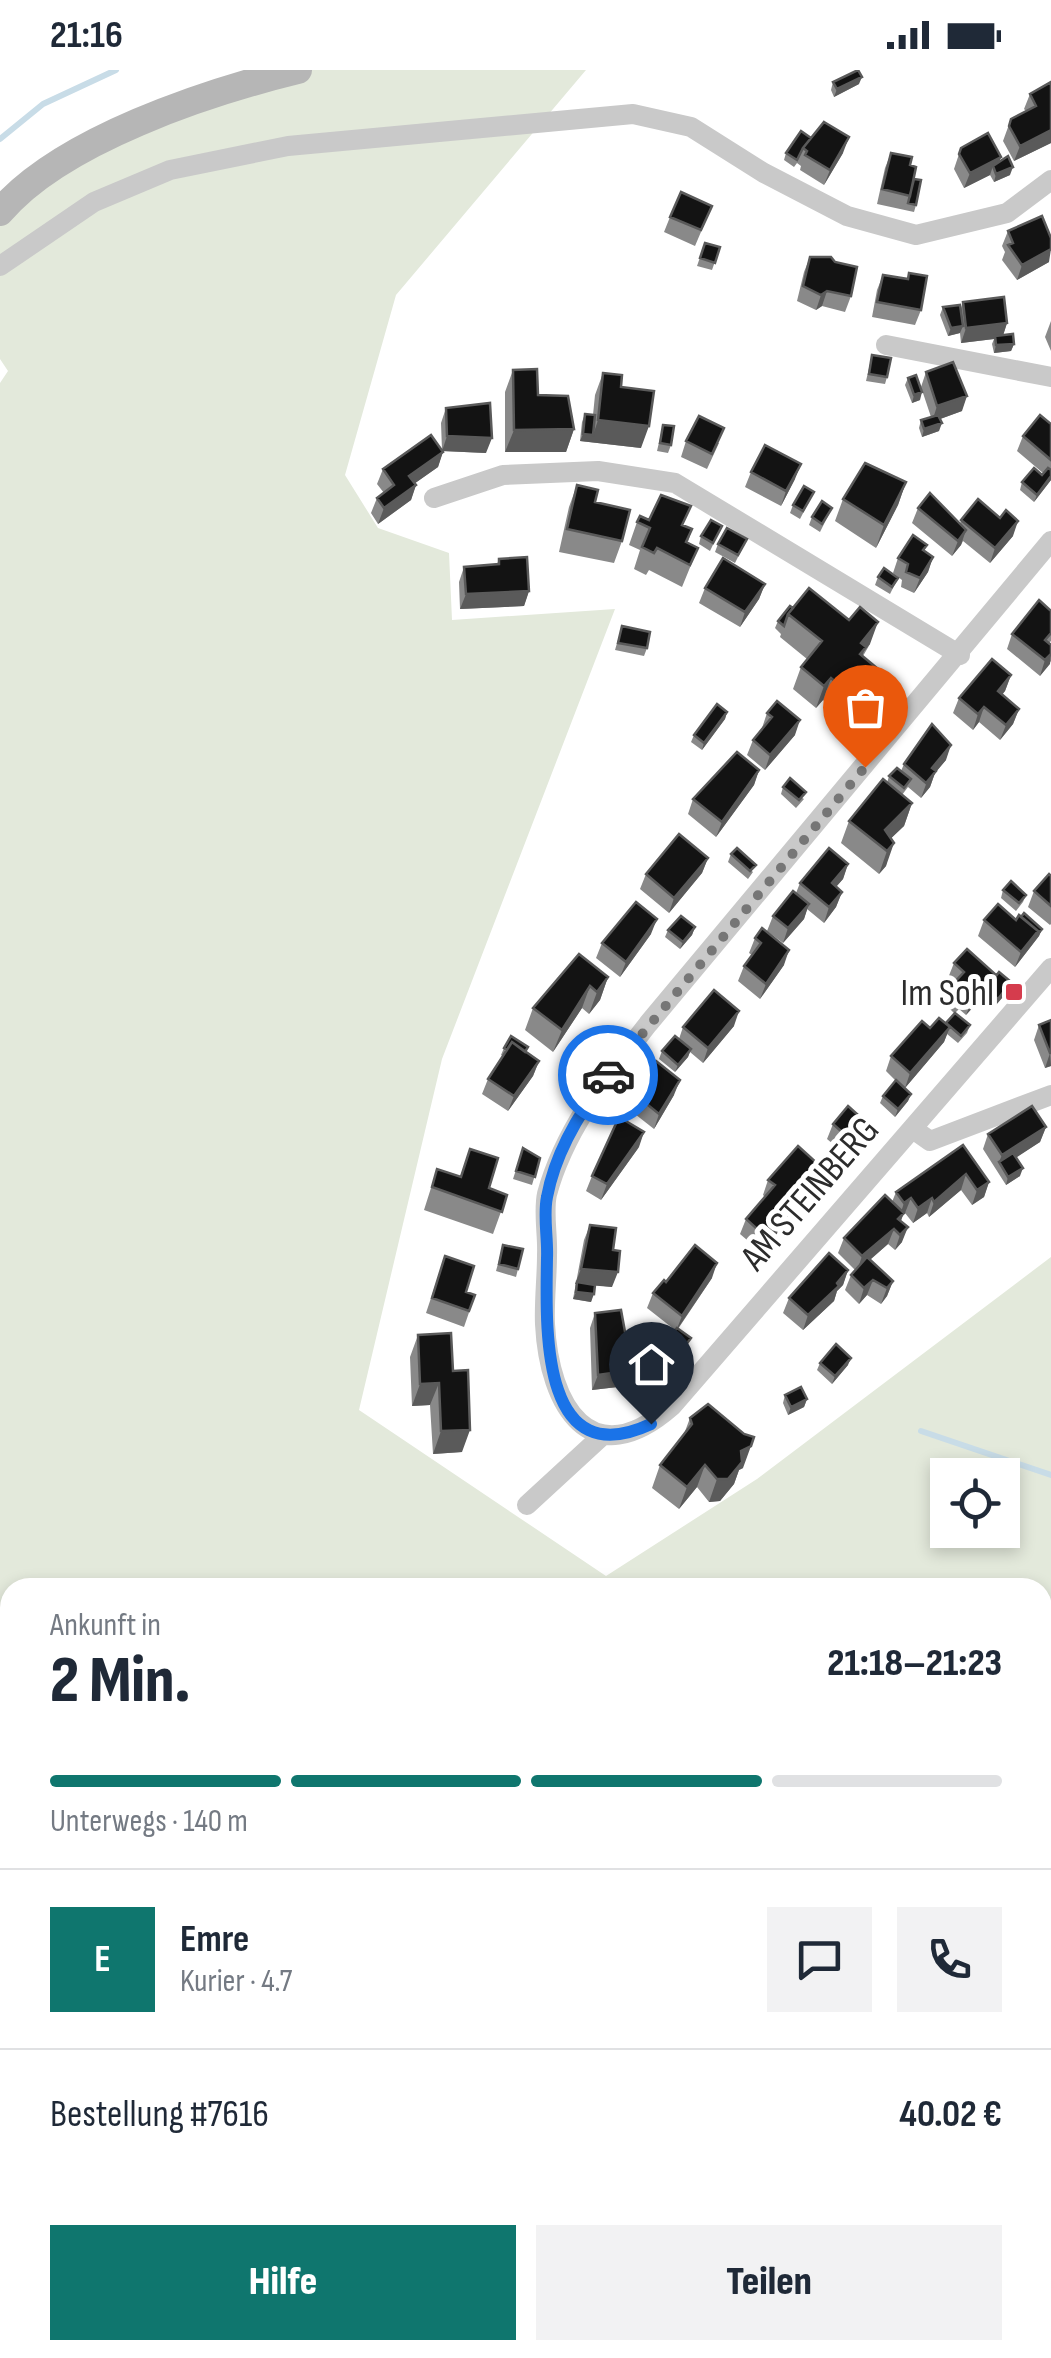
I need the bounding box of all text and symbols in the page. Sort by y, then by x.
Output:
text: 21:16 [50,13,123,58]
pin [823,665,908,768]
icon: bag [838,680,893,735]
place label: Im Sohl [901,971,994,1016]
marker: Im Sohl [1003,981,1025,1003]
courier [558,1025,658,1125]
icon: car [581,1048,636,1103]
street label: AM STEINBERG [731,1108,889,1280]
pin [609,1322,694,1425]
icon: home [624,1337,679,1392]
map controls [930,1458,1020,1548]
button: locate [930,1458,1020,1548]
text: Ankunft in [50,1606,161,1645]
text: 21:18–21:23 [827,1641,1002,1686]
text: 2 Min. [50,1643,190,1721]
text: Unterwegs · 140 m [50,1802,248,1841]
button: chat [767,1907,872,2012]
button: phone [897,1907,1002,2012]
text: Emre [180,1917,249,1962]
text: E [94,1937,111,1982]
text: Kurier · 4.7 [180,1962,292,2001]
text: Bestellung #7616 [50,2092,269,2137]
text: 40.02 € [899,2092,1002,2137]
button: Hilfe [50,2225,516,2340]
button: Teilen [536,2225,1002,2340]

